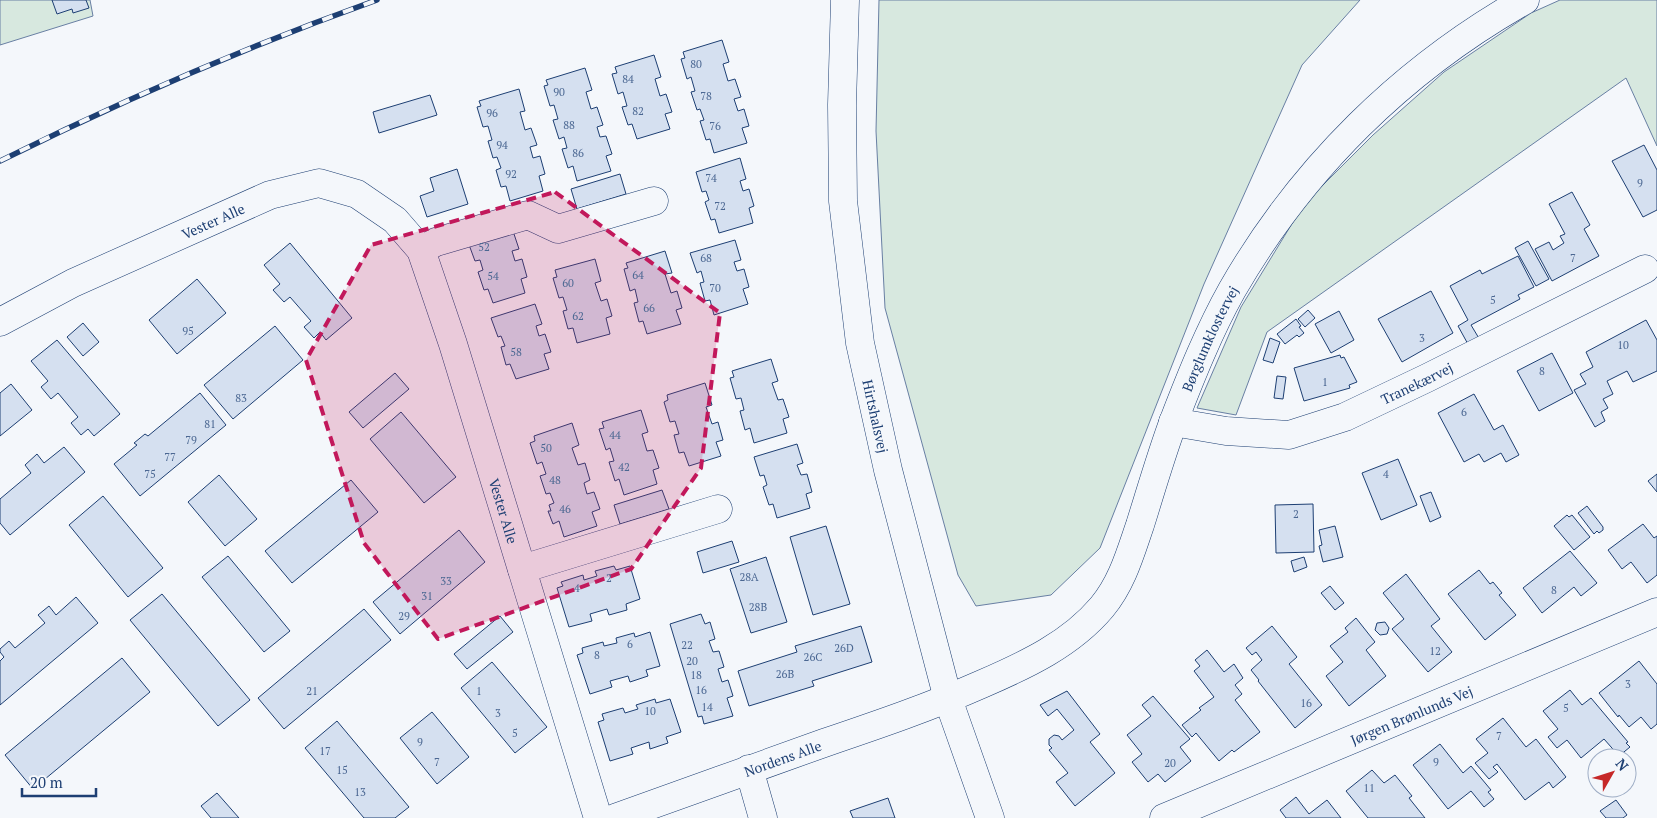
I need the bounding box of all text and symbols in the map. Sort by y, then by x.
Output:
house number: 80 [690,57,702,71]
house number: 84 [622,72,634,86]
house number: 90 [553,85,565,99]
house number: 78 [700,89,712,103]
house number: 82 [632,104,644,118]
house number: 96 [486,106,498,120]
house number: 88 [563,118,575,132]
house number: 76 [709,119,721,133]
house number: 94 [496,138,508,152]
house number: 86 [572,146,584,160]
house number: 92 [505,167,517,181]
house number: 74 [705,171,717,185]
house number: 9 [1637,176,1643,190]
street label: Vester Alle [178,198,247,243]
house number: 72 [714,199,726,213]
house number: 52 [478,240,490,254]
house number: 68 [700,251,712,265]
house number: 7 [1570,251,1576,265]
house number: 64 [632,268,644,282]
house number: 54 [487,269,499,283]
house number: 60 [562,276,574,290]
house number: 70 [709,281,721,295]
street label: Børglumklostervej [1177,282,1242,394]
house number: 5 [1490,293,1496,307]
house number: 66 [643,301,655,315]
house number: 62 [572,309,584,323]
house number: 95 [182,324,194,338]
house number: 3 [1419,331,1425,345]
house number: 10 [1617,338,1629,352]
house number: 58 [510,345,522,359]
street label: Tranekærvej [1377,357,1456,408]
house number: 8 [1539,364,1545,378]
house number: 1 [1322,375,1328,389]
street label: Hirtshalsvej [859,378,893,455]
house number: 83 [235,391,247,405]
house number: 6 [1461,405,1467,419]
house number: 81 [204,417,216,431]
house number: 44 [609,428,621,442]
house number: 79 [185,433,197,447]
house number: 50 [540,441,552,455]
house number: 77 [164,450,176,464]
house number: 42 [618,460,630,474]
house number: 75 [144,467,156,481]
house number: 4 [1383,467,1389,481]
house number: 48 [549,473,561,487]
street label: Vester Alle [485,476,523,546]
house number: 46 [559,502,571,516]
house number: 2 [1293,507,1299,521]
house number: 28A [739,570,759,584]
house number: 2 [606,571,612,585]
house number: 33 [440,574,452,588]
house number: 4 [574,581,580,595]
house number: 8 [1551,583,1557,597]
house number: 31 [421,589,433,603]
house number: 28B [749,600,767,614]
house number: 29 [398,609,410,623]
house number: 6 [627,637,633,651]
house number: 22 [681,638,693,652]
house number: 26D [834,641,854,655]
house number: 12 [1429,644,1441,658]
house number: 8 [594,648,600,662]
house number: 26C [804,650,822,664]
house number: 20 [686,654,698,668]
house number: 26B [776,667,794,681]
house number: 18 [690,668,702,682]
house number: 3 [1625,677,1631,691]
street label: Jørgen Brønlunds Vej [1347,681,1475,749]
house number: 16 [695,683,707,697]
house number: 21 [306,684,318,698]
house number: 1 [476,684,482,698]
house number: 16 [1300,696,1312,710]
house number: 14 [701,700,713,714]
house number: 5 [1563,701,1569,715]
house number: 10 [644,704,656,718]
house number: 3 [495,706,501,720]
house number: 5 [512,726,518,740]
house number: 7 [1496,729,1502,743]
house number: 9 [417,735,423,749]
street label: Nordens Alle [741,735,824,780]
house number: 17 [319,744,331,758]
north arrow [1587,748,1637,798]
text: N [1612,754,1633,775]
house number: 7 [434,755,440,769]
house number: 9 [1433,755,1439,769]
house number: 20 [1164,756,1176,770]
house number: 15 [336,763,348,777]
scale bar [22,766,96,798]
text: 20 m [30,772,63,792]
house number: 11 [1363,781,1375,795]
house number: 13 [354,785,366,799]

